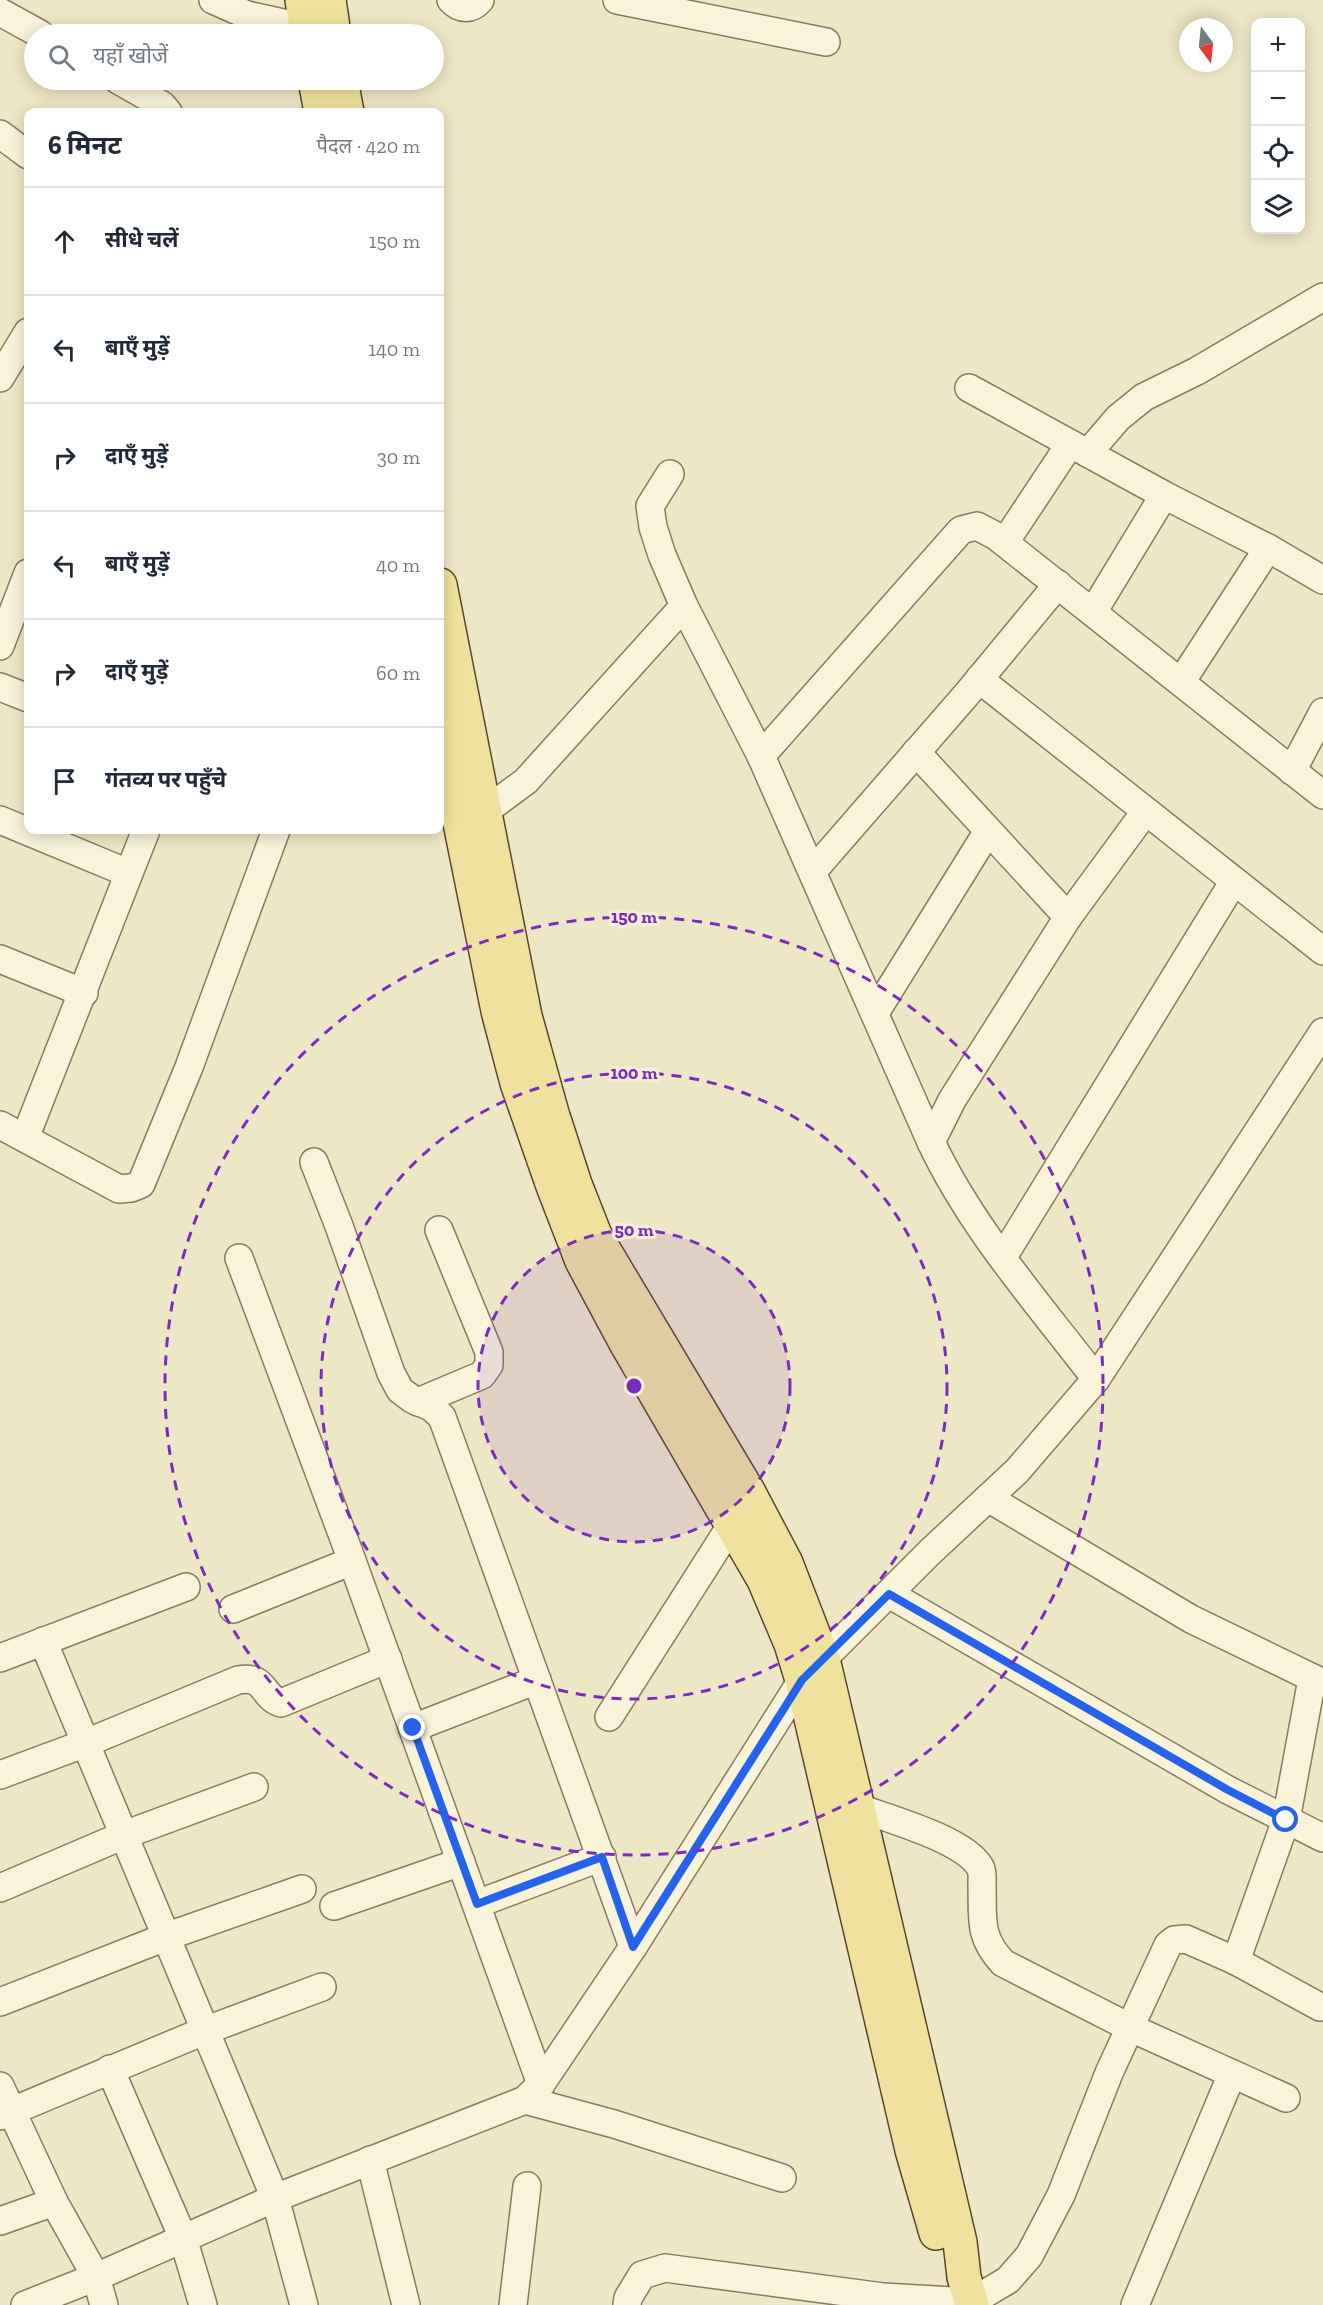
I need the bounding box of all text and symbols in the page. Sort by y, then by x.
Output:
north arrow [1179,18,1233,72]
map controls [1251,18,1305,234]
button: + [1251,18,1305,72]
search box [24,24,444,90]
icon: search [45,41,78,74]
text: यहाँ खोजें [93,42,168,69]
button: − [1251,72,1305,126]
button: locate [1251,126,1305,180]
text: 6 मिनट [48,129,121,161]
text: पैदल · 420 m [317,134,420,158]
button: layers [1251,180,1305,234]
icon: ahead [48,225,81,258]
text: सीधे चलें [105,226,178,253]
text: 150 m [369,229,420,253]
icon: left [48,333,81,366]
text: बाएँ मुड़ें [105,334,169,361]
text: 140 m [368,337,420,361]
icon: right [48,441,81,474]
text: दाएँ मुड़ें [105,442,168,469]
text: 30 m [377,445,420,469]
icon: left [48,549,81,582]
text: बाएँ मुड़ें [105,550,169,577]
text: 40 m [376,553,420,577]
icon: right [48,657,81,690]
text: दाएँ मुड़ें [105,658,168,685]
text: 60 m [376,661,420,685]
icon: arrive [48,765,81,798]
text: गंतव्य पर पहुँचे [105,766,226,793]
text: 150 m [611,906,657,928]
text: 100 m [610,1062,658,1084]
text: 50 m [615,1219,654,1241]
centre of rings [624,1376,644,1396]
route end [399,1714,425,1740]
route start [1272,1806,1298,1832]

